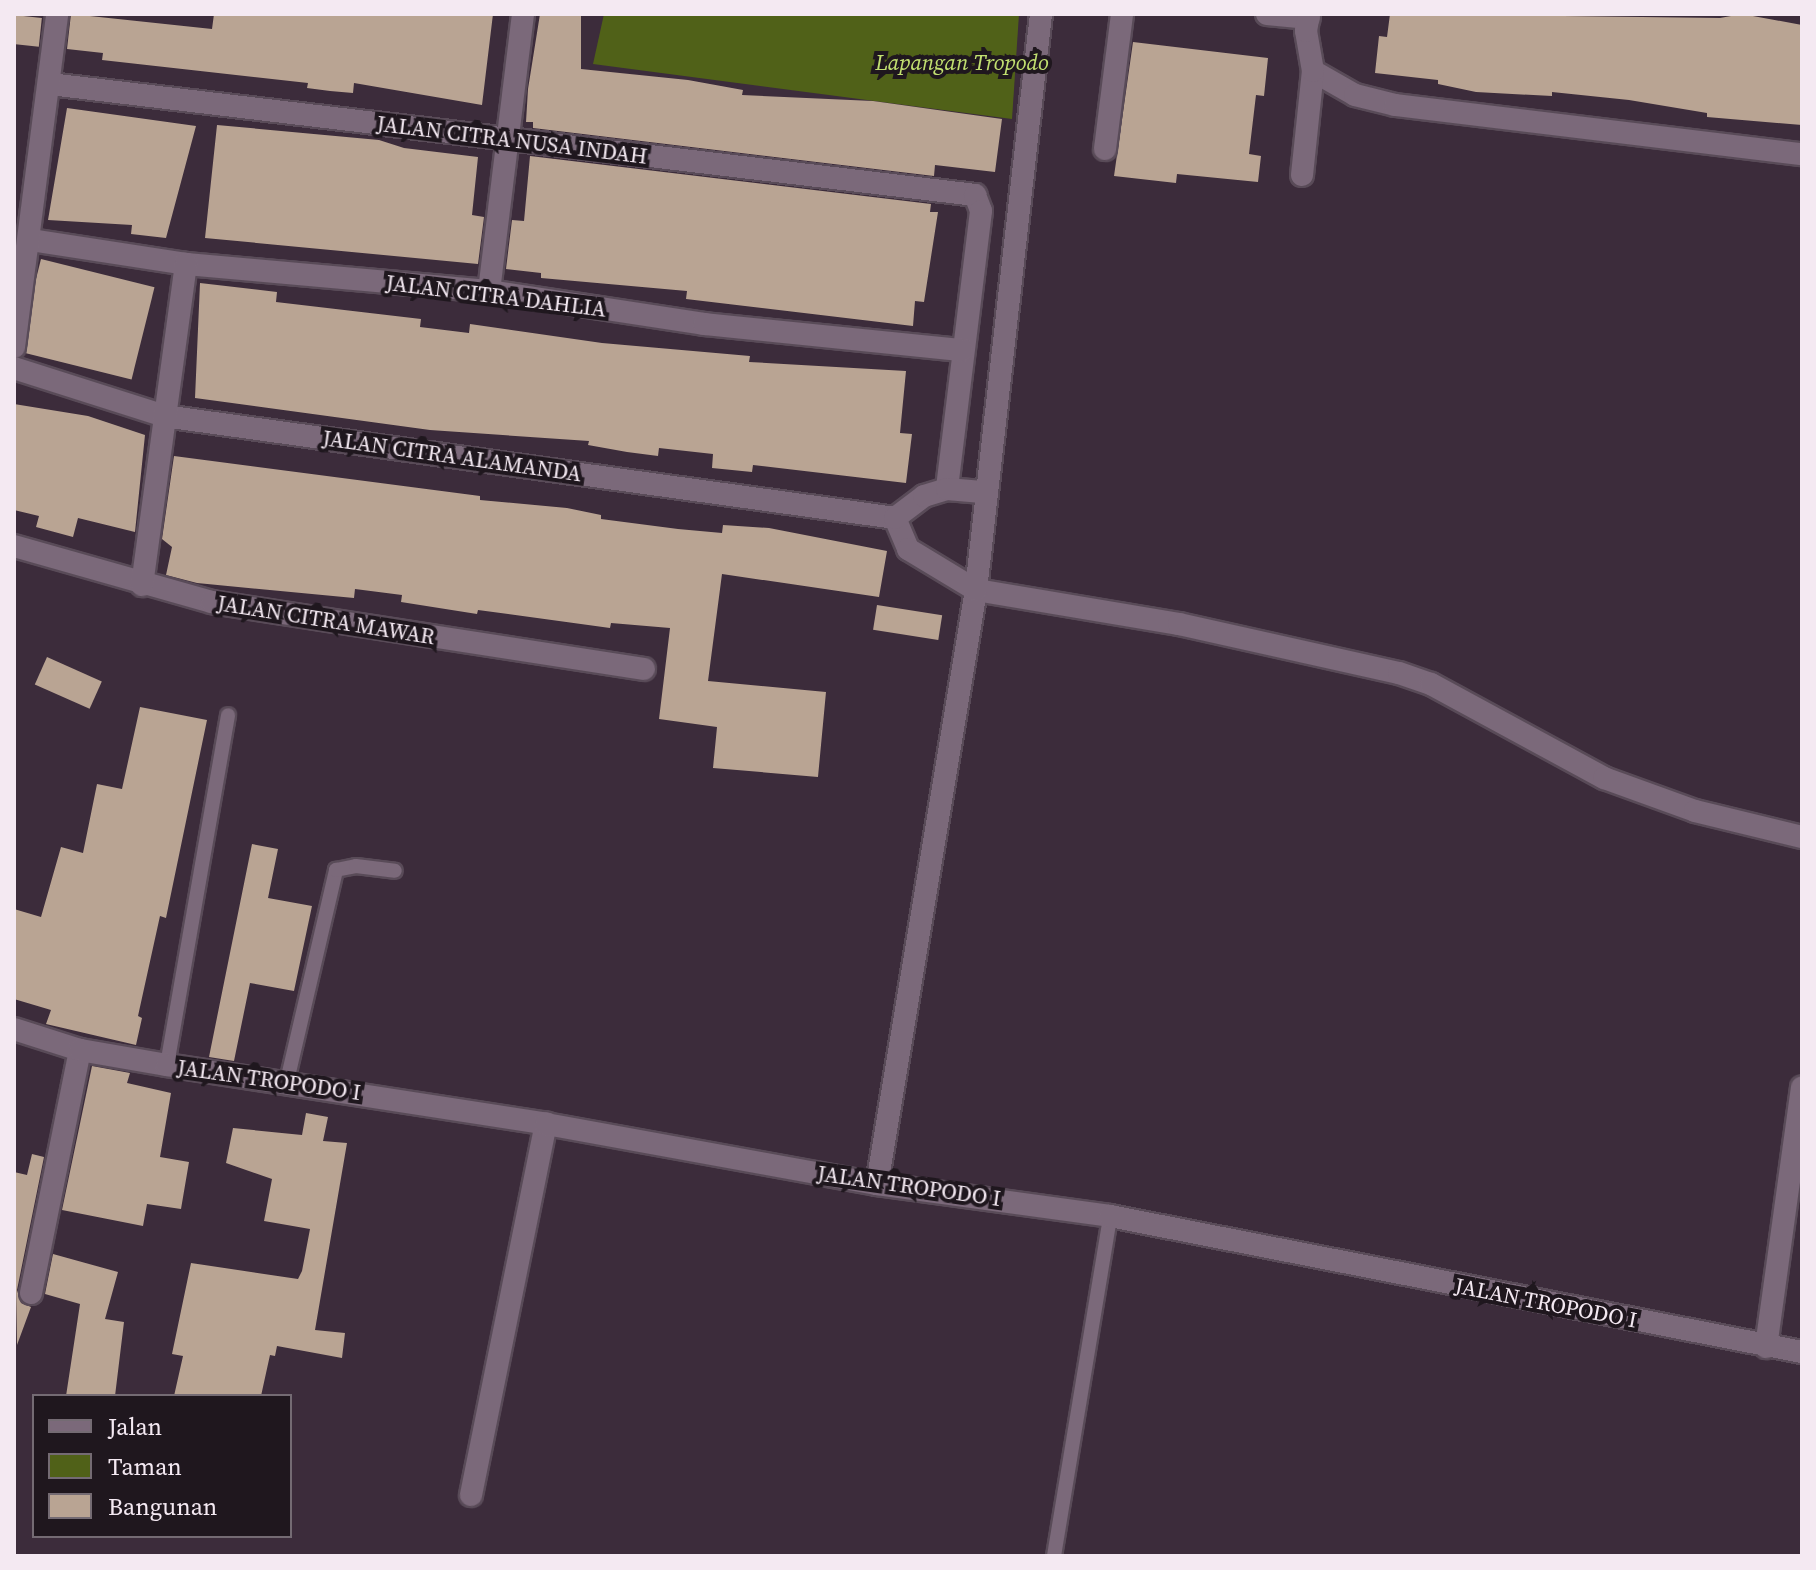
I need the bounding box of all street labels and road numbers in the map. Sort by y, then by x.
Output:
street label: JALAN CITRA NUSA INDAH [375,110,649,170]
street label: JALAN CITRA DAHLIA [384,269,608,323]
street label: JALAN CITRA ALAMANDA [321,425,583,487]
street label: JALAN CITRA MAWAR [215,590,437,650]
street label: JALAN TROPODO I [175,1054,363,1106]
street label: JALAN TROPODO I [815,1160,1003,1212]
street label: JALAN TROPODO I [1452,1272,1640,1334]

